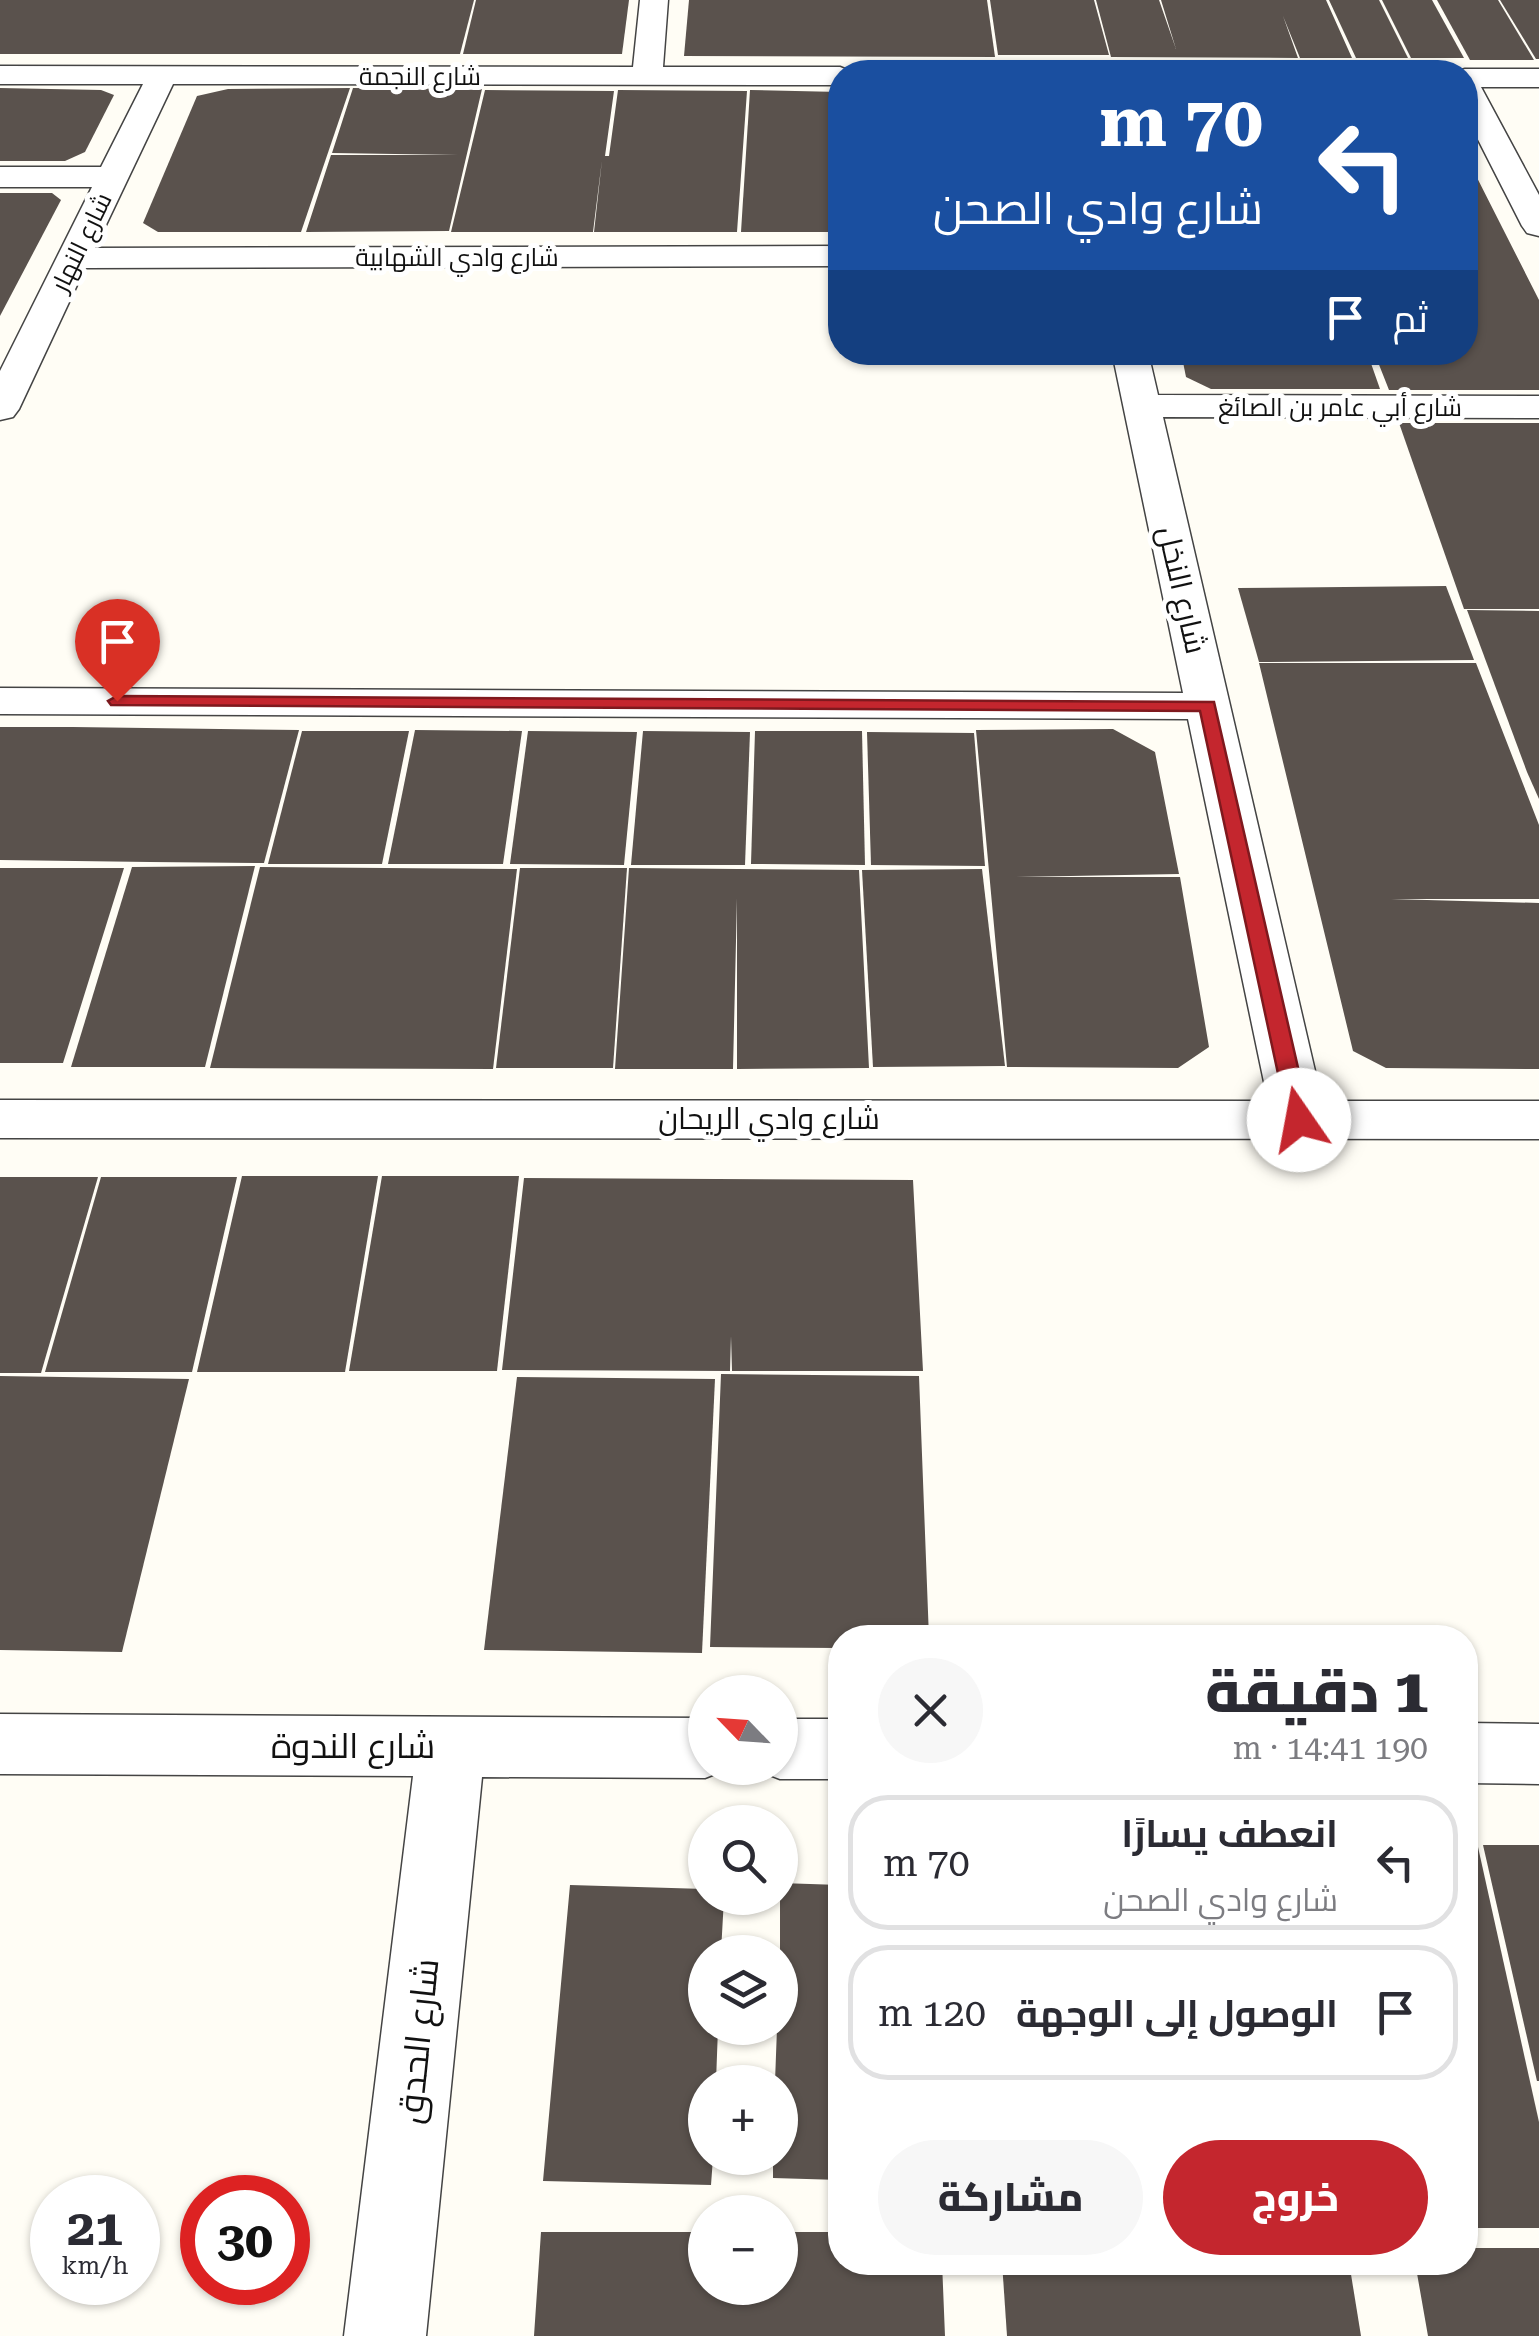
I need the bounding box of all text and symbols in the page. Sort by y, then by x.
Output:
street label: شارع النجمة [359,62,481,93]
text: 70 m [1099,81,1263,163]
icon: left [1298,100,1428,230]
text: شارع وادي الصحن [933,182,1263,235]
street label: شارع النهار [44,188,120,299]
street label: شارع وادي الشهابية [355,243,559,277]
icon: arrive [1318,290,1373,345]
text: ثم [1393,297,1428,341]
street label: شارع أبي عامر بن الصائغ [1218,391,1462,427]
street label: شارع النخل [1148,523,1214,658]
pin [75,599,160,702]
icon: arrive [90,614,145,669]
position arrow [1247,1068,1351,1172]
street label: شارع وادي الريحان [658,1101,880,1142]
text: 1 دقيقة [1205,1656,1428,1727]
button: close [878,1658,983,1763]
north arrow [688,1675,798,1785]
map controls [688,1675,798,2305]
street label: شارع الندوة [271,1726,435,1769]
text: 190 m · 14:41 [1233,1729,1428,1767]
button: search [688,1805,798,1915]
text: انعطف يسارًا [1121,1812,1338,1856]
icon: left [1368,1835,1423,1890]
text: 70 m [883,1841,970,1885]
text: شارع وادي الصحن [1103,1881,1338,1919]
button: layers [688,1935,798,2045]
street label: شارع الحدق [389,1956,450,2126]
icon: arrive [1368,1985,1423,2040]
text: 120 m [878,1991,986,2035]
text: الوصول إلى الوجهة [1016,1992,1338,2036]
button: + [688,2065,798,2175]
button: مشاركة [878,2140,1143,2255]
button: خروج [1163,2140,1428,2255]
speed limit sign: 30 [180,2175,310,2305]
button: − [688,2195,798,2305]
text: 21 [67,2199,123,2257]
text: km/h [62,2251,128,2280]

